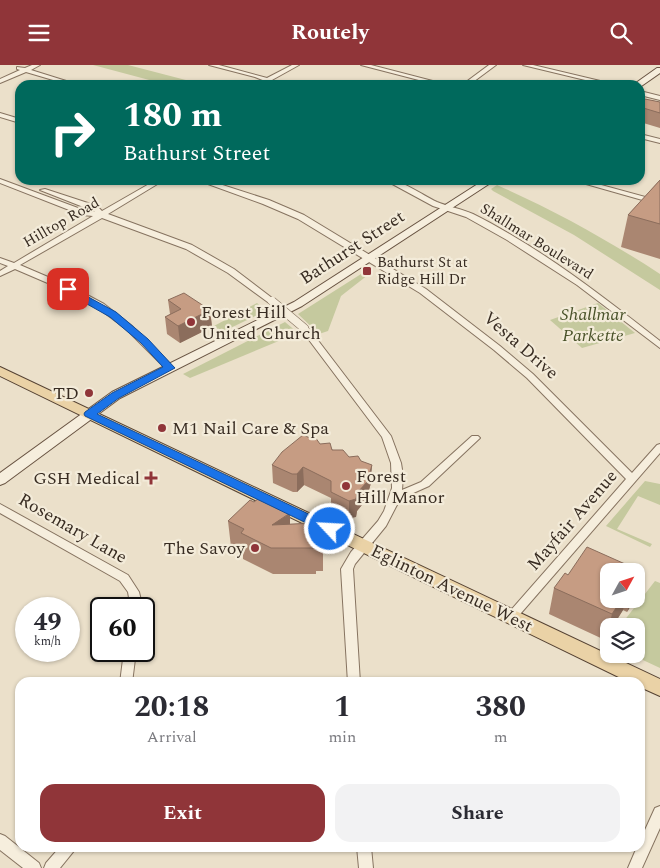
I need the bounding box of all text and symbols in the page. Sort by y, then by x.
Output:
text: Routely [291,16,369,49]
icon: menu [25,19,53,47]
icon: search [607,19,635,47]
text: 180 m [123,89,222,142]
icon: right [40,100,105,165]
text: Bathurst Street [123,137,270,170]
street label: Hilltop Road [19,191,104,254]
street label: Shallmar Boulevard [476,197,598,286]
street label: Bathurst Street [294,203,410,292]
place label: Bathurst St at Ridge Hill Dr [377,251,468,291]
marker: Bathurst St at Ridge Hill Dr [361,265,373,277]
pin [47,268,89,310]
icon: arrive [54,275,82,303]
place label: Forest Hill United Church [201,299,321,347]
park label: Shallmar Parkette [560,301,626,349]
street label: Vesta Drive [477,305,564,386]
marker: Forest Hill United Church [185,316,197,328]
place label: TD [53,380,79,407]
marker: TD [83,387,95,399]
place label: M1 Nail Care & Spa [172,415,329,442]
marker: M1 Nail Care & Spa [156,422,168,434]
place label: Forest Hill Manor [356,463,445,511]
street label: Mayfair Avenue [521,464,624,577]
place label: GSH Medical [33,465,140,492]
marker: GSH Medical [144,471,158,485]
marker: Forest Hill Manor [340,480,352,492]
street label: Rosemary Lane [13,486,132,571]
position arrow [303,502,355,554]
place label: The Savoy [163,535,246,562]
street label: Eglinton Avenue West [366,537,538,640]
marker: The Savoy [249,542,261,554]
north arrow [600,563,645,607]
map controls [600,563,645,663]
speed limit sign: 60 [90,597,155,662]
text: 49 [33,604,62,642]
button: layers [600,618,645,663]
text: km/h [34,632,61,651]
text: 20:18 [134,684,209,730]
text: 1 [334,684,351,730]
text: 380 [475,684,526,730]
text: Arrival [147,725,197,749]
text: min [328,725,356,749]
text: m [494,725,508,749]
button: Exit [40,784,325,842]
button: Share [335,784,620,842]

